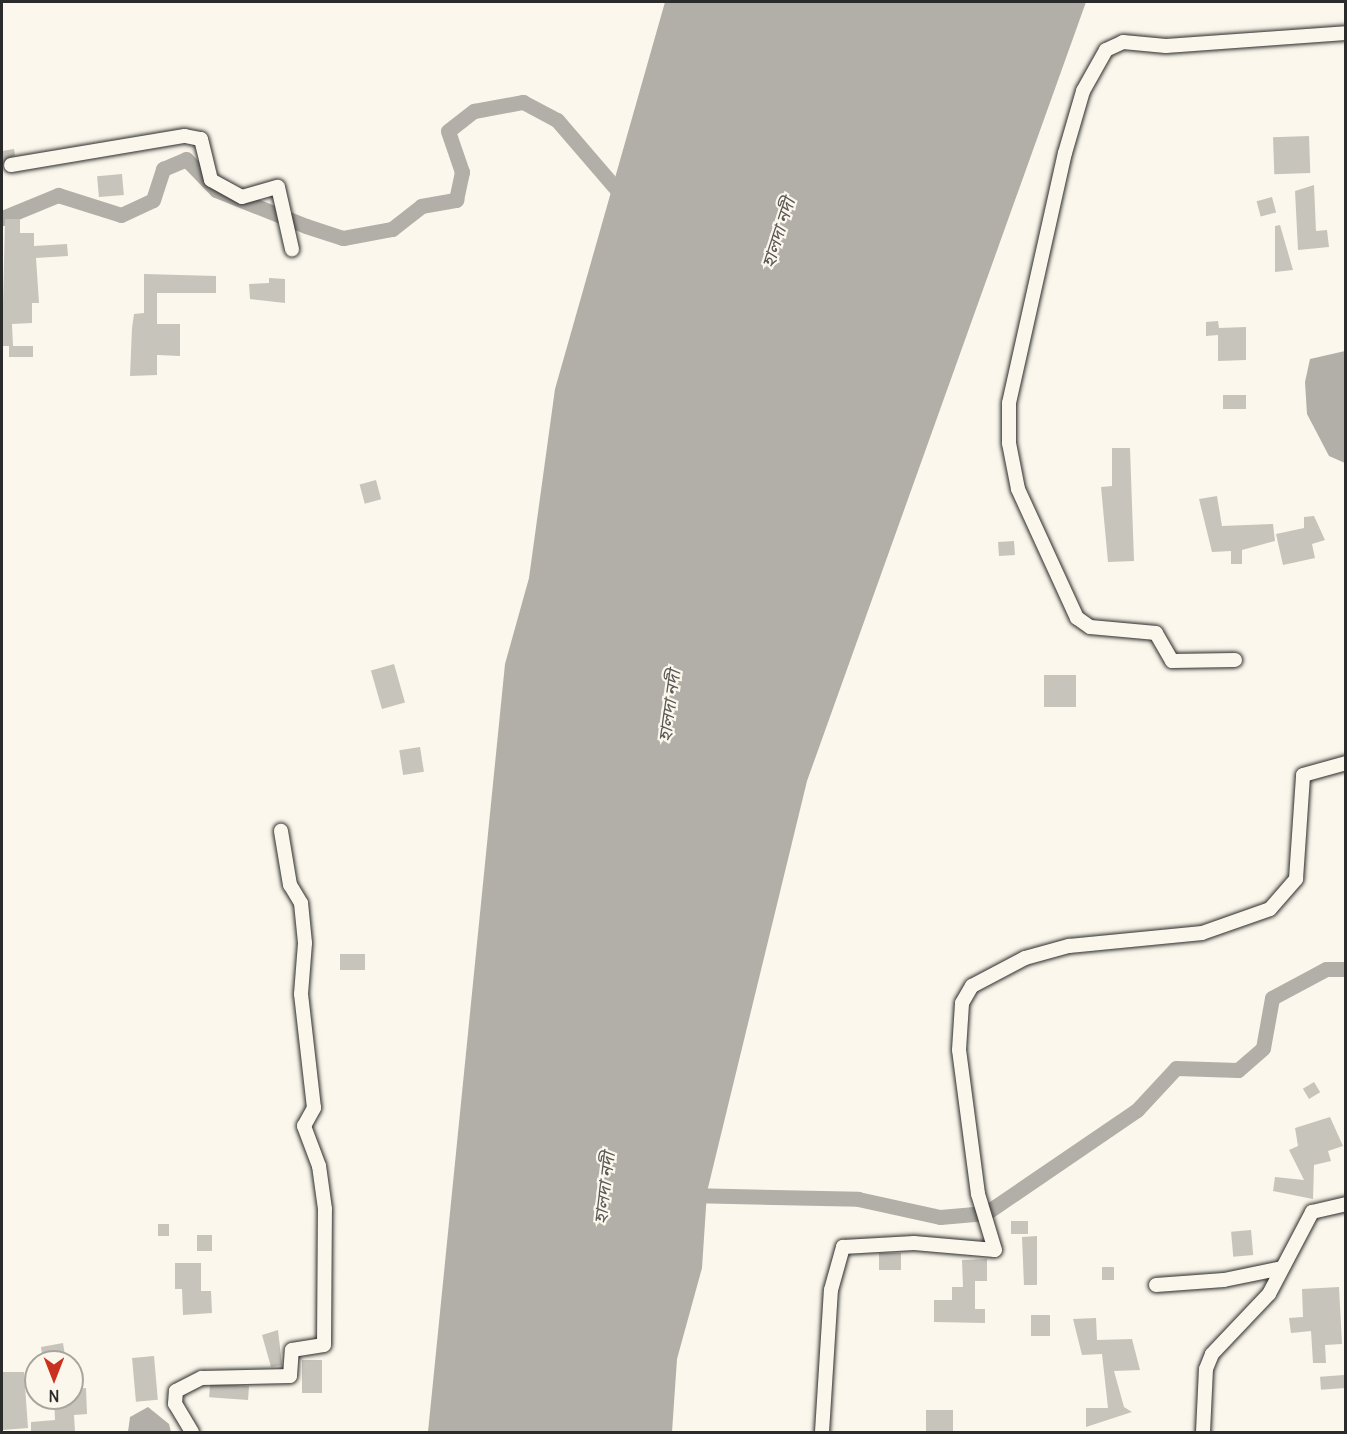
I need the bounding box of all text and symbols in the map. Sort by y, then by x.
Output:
water label: হালদা নদী [758,195,800,271]
water label: হালদা নদী [654,669,686,743]
water label: হালদা নদী [590,1151,620,1225]
north arrow [24,1350,84,1410]
text: N [48,1386,60,1406]

